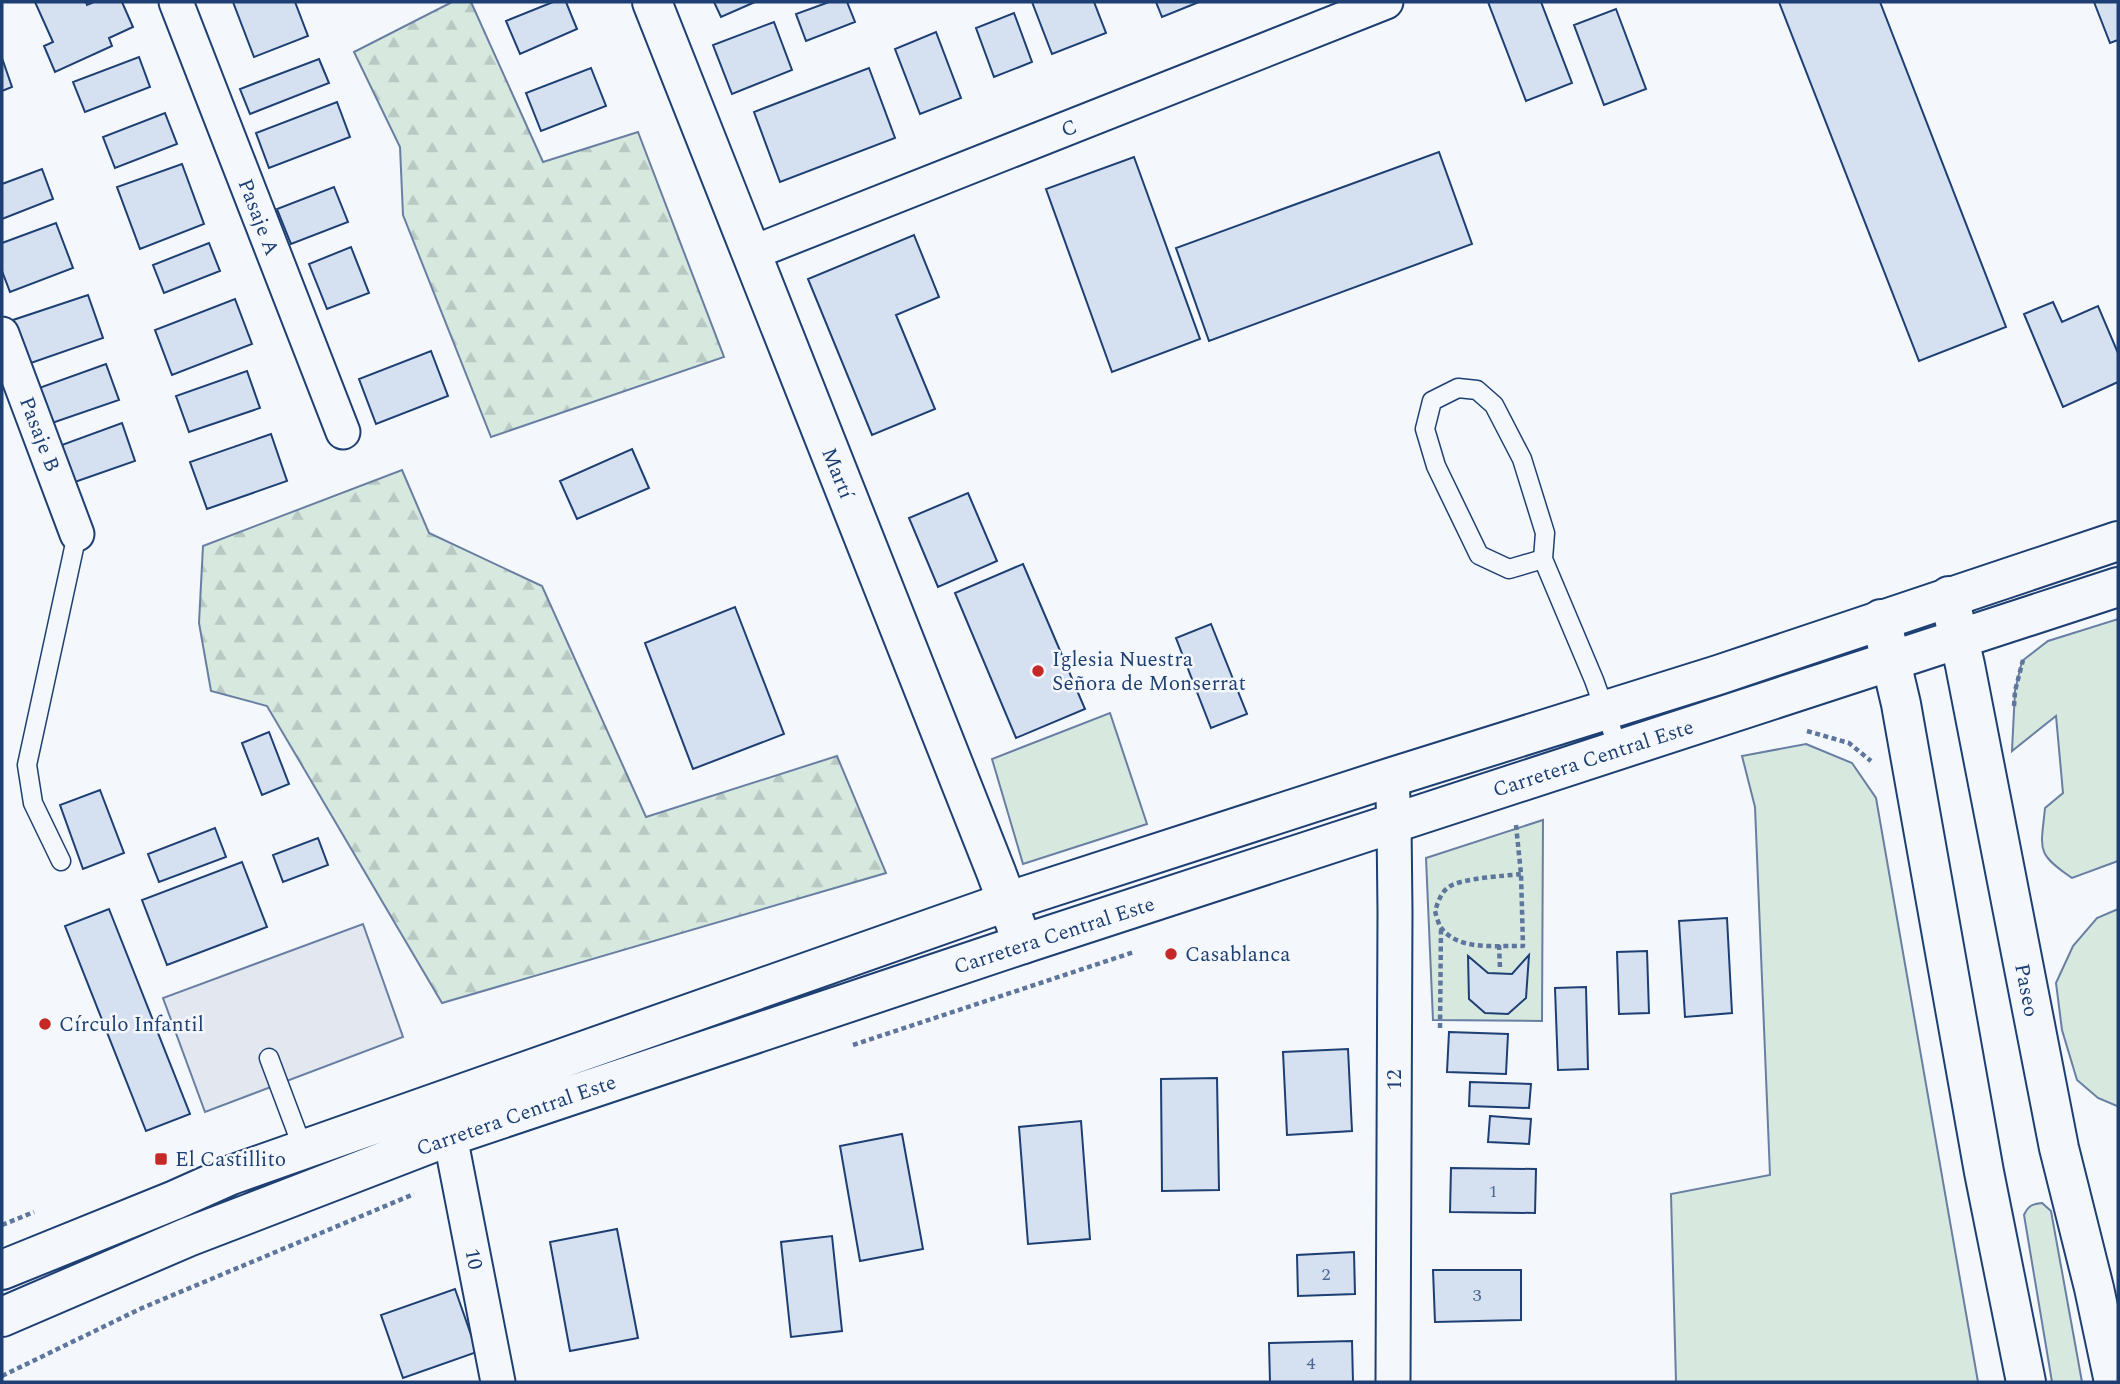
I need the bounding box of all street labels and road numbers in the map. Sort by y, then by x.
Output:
street label: C [1056,111,1082,147]
street label: Pasaje A [229,174,287,261]
street label: Pasaje B [10,392,68,477]
street label: Martí [812,443,862,505]
street label: Carretera Central Este [1489,711,1698,807]
street label: Carretera Central Este [950,888,1159,984]
street label: Paseo [2005,961,2047,1020]
street label: Carretera Central Este [412,1067,621,1165]
street label: 12 [1379,1070,1411,1091]
street label: 10 [455,1246,491,1273]

